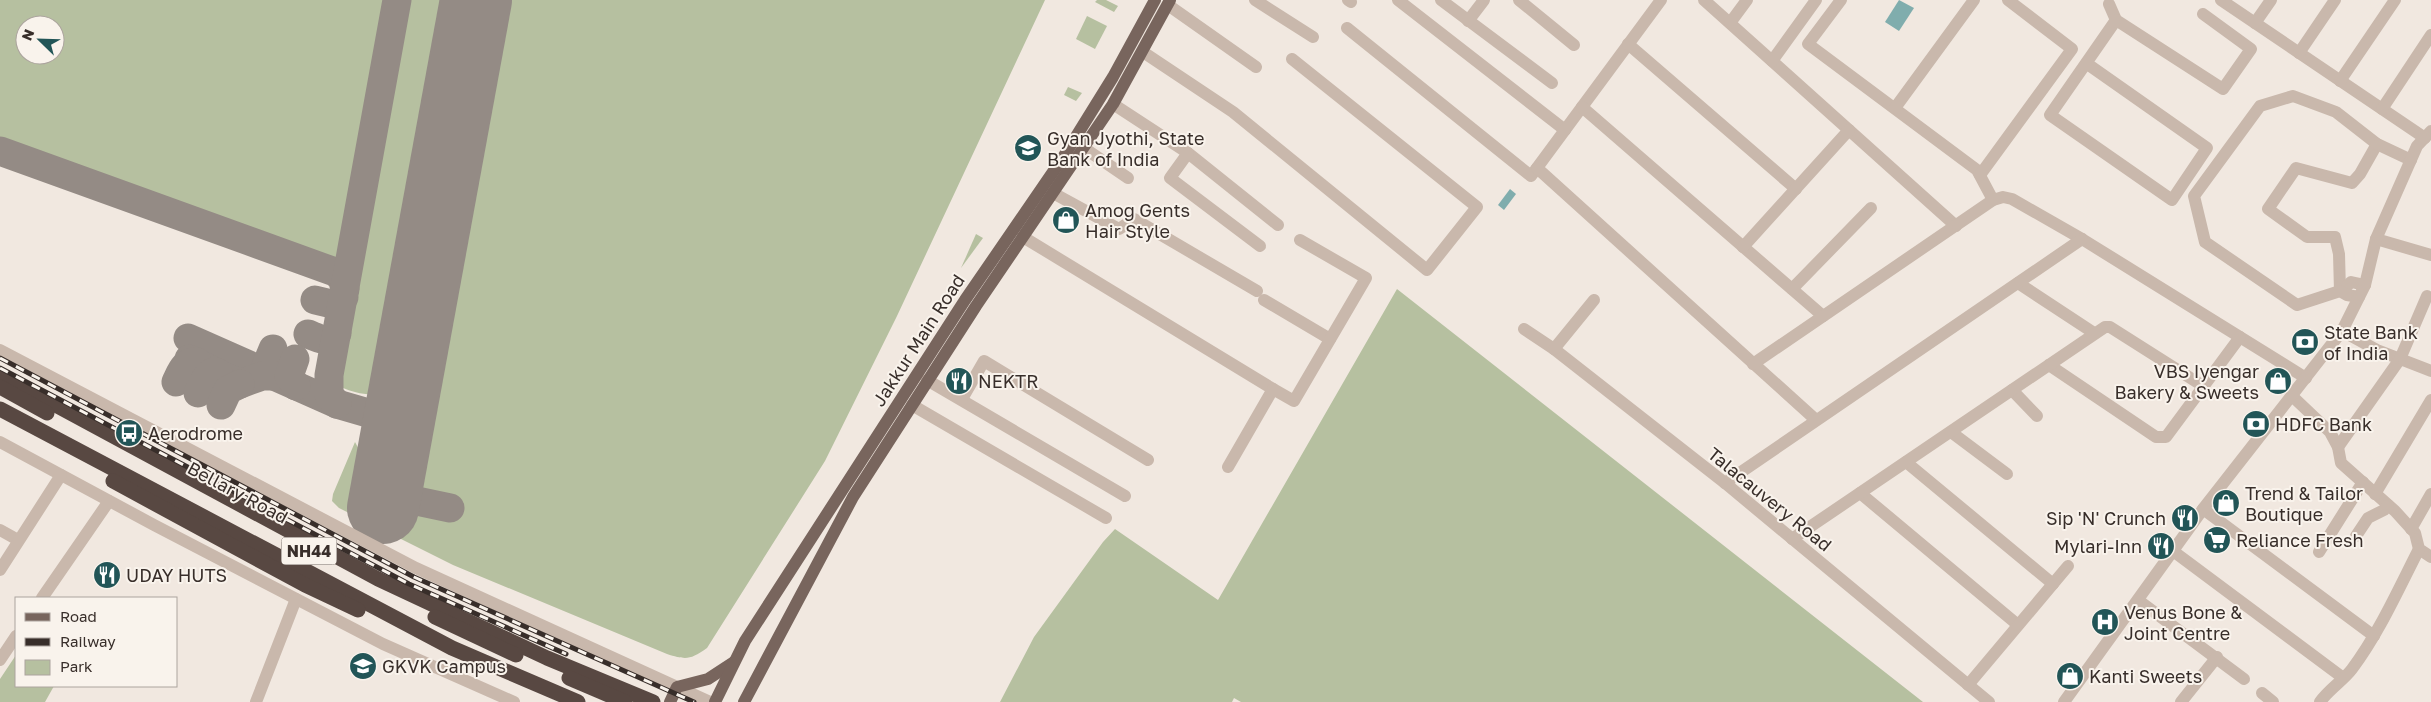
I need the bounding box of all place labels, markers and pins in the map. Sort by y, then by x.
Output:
place label: Gyan Jyothi, State Bank of India [1047,127,1204,170]
school or university icon: Gyan Jyothi, State Bank of India [1013,133,1043,163]
place label: Amog Gents Hair Style [1085,199,1190,242]
shop icon: Amog Gents Hair Style [1051,205,1081,235]
place label: State Bank of India [2324,321,2418,364]
bank icon: State Bank of India [2290,327,2320,357]
place label: VBS Iyengar Bakery & Sweets [2114,360,2259,403]
restaurant icon: NEKTR [944,366,974,396]
shop icon: VBS Iyengar Bakery & Sweets [2263,366,2293,396]
place label: NEKTR [978,370,1038,392]
bank icon: HDFC Bank [2241,409,2271,439]
place label: HDFC Bank [2275,413,2372,435]
bus stop icon: Aerodrome [114,418,144,448]
place label: Aerodrome [148,422,243,444]
place label: Trend & Tailor Boutique [2245,482,2363,525]
shop icon: Trend & Tailor Boutique [2211,488,2241,518]
restaurant icon: Sip 'N' Crunch [2170,503,2200,533]
place label: Sip 'N' Crunch [2046,507,2166,529]
supermarket icon: Reliance Fresh [2202,525,2232,555]
place label: Reliance Fresh [2236,529,2364,551]
restaurant icon: Mylari-Inn [2146,531,2176,561]
place label: Mylari-Inn [2054,535,2142,557]
restaurant icon: UDAY HUTS [92,560,122,590]
place label: UDAY HUTS [126,564,227,586]
place label: Venus Bone & Joint Centre [2124,601,2242,644]
hospital icon: Venus Bone & Joint Centre [2090,607,2120,637]
school or university icon: GKVK Campus [348,651,378,681]
place label: GKVK Campus [382,655,506,677]
shop icon: Kanti Sweets [2055,661,2085,691]
place label: Kanti Sweets [2089,665,2202,687]

